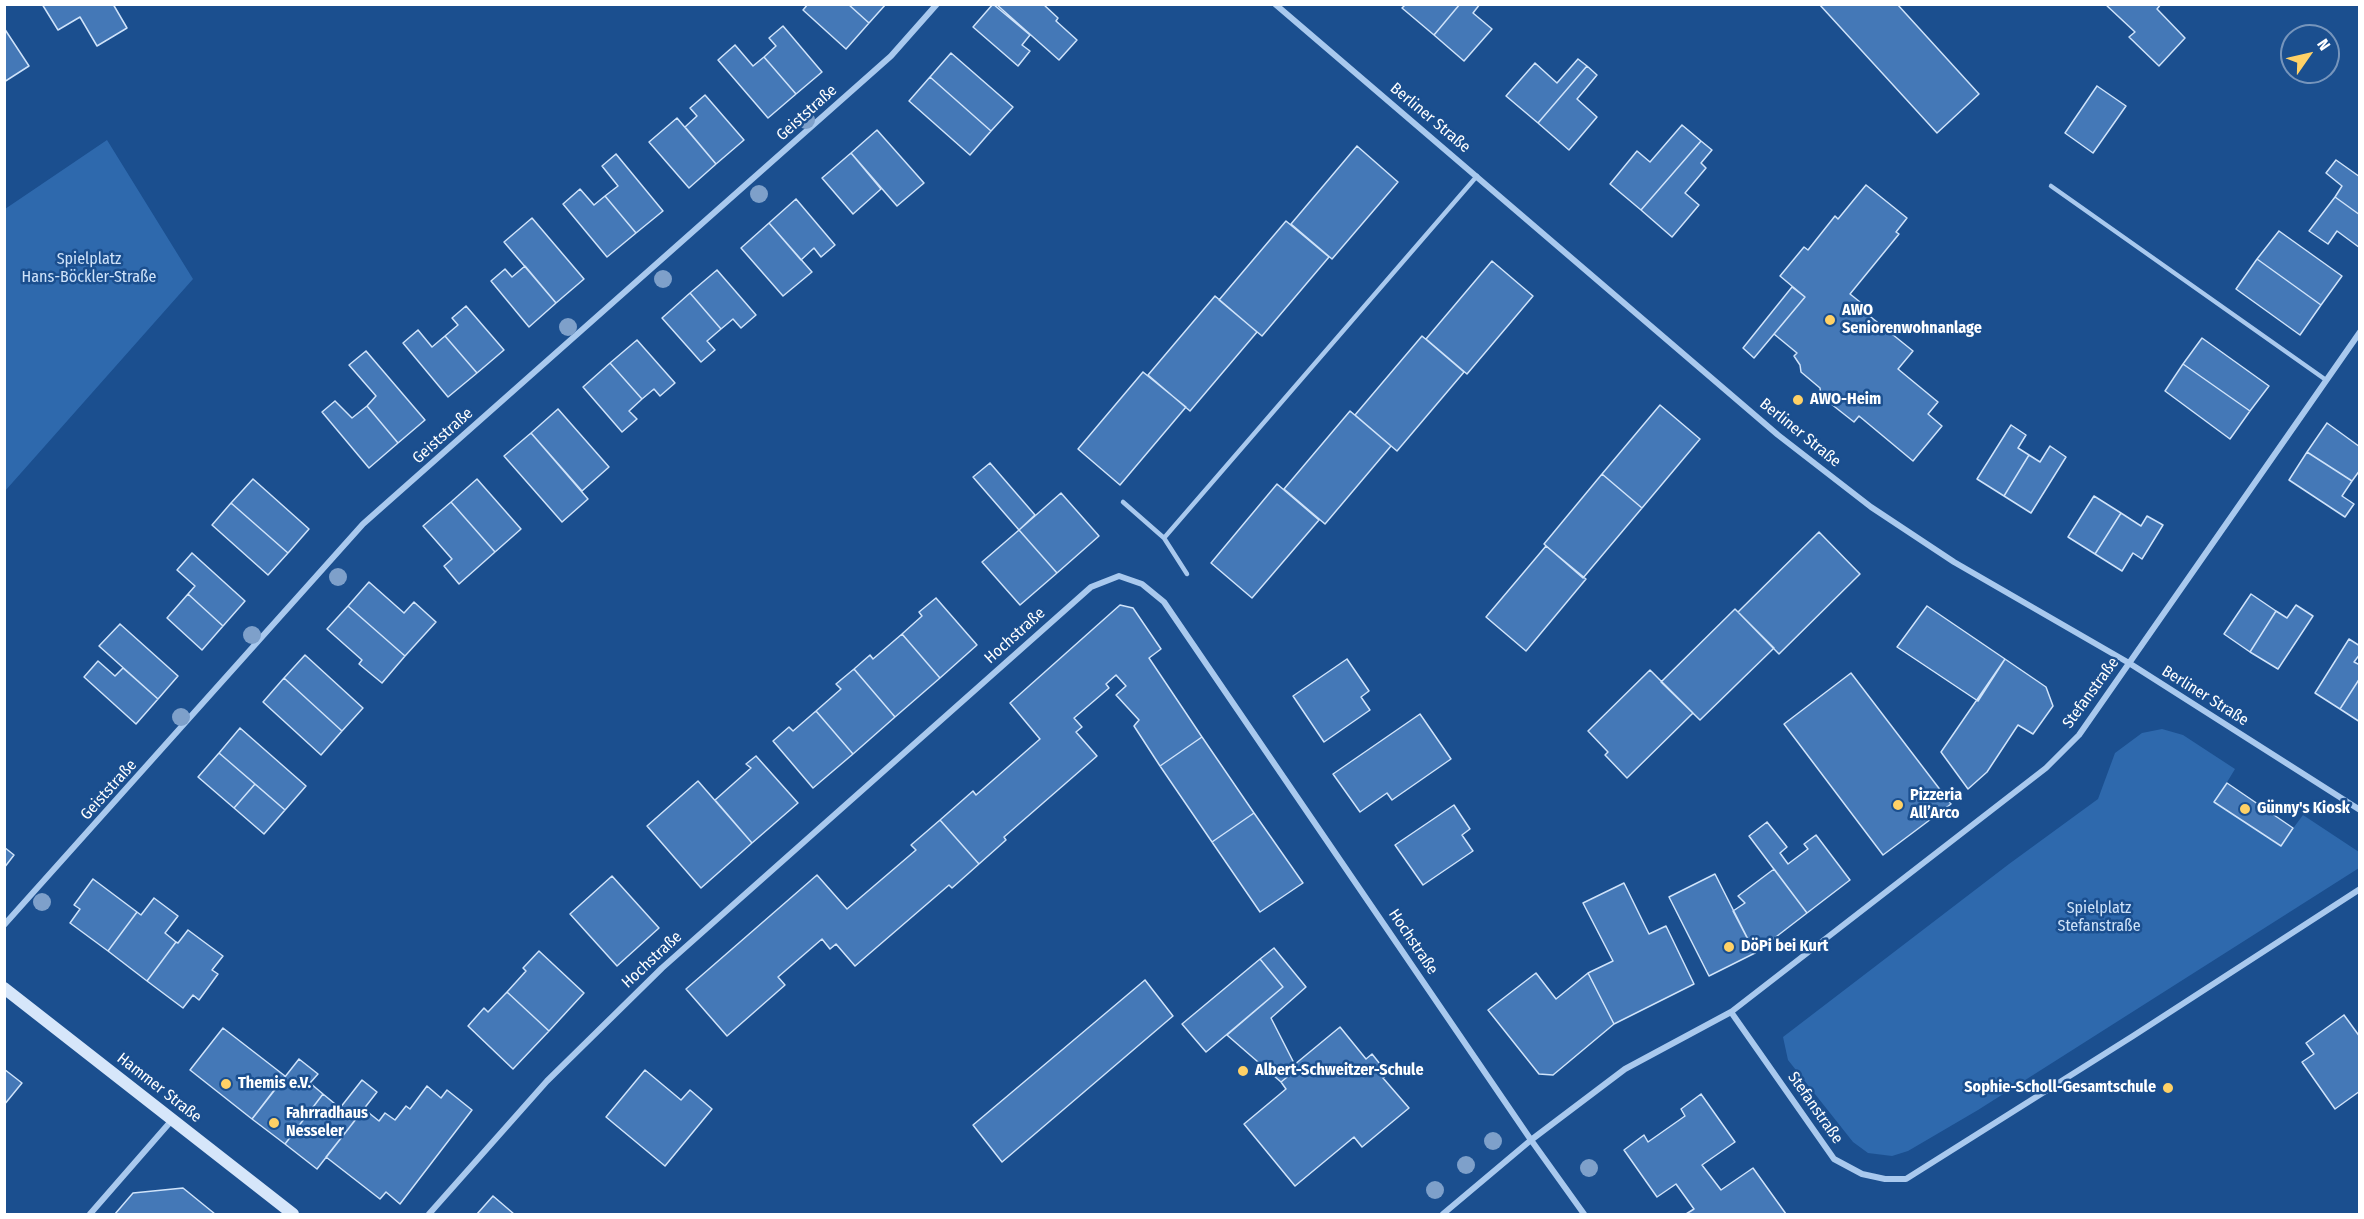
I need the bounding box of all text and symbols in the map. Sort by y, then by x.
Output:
north arrow [2280,24,2340,84]
text: N [2313,35,2334,54]
street label: Berliner Straße [1386,79,1474,157]
street label: Geiststraße [773,81,841,145]
park label: Spielplatz Hans-Böckler-Straße [22,250,156,288]
place label: AWO Seniorenwohnanlage [1842,301,1982,339]
marker: AWO Seniorenwohnanlage [1823,313,1837,327]
place label: AWO-Heim [1810,390,1881,410]
marker: AWO-Heim [1791,393,1805,407]
street label: Berliner Straße [1756,394,1844,472]
street label: Geiststraße [409,404,477,468]
street label: Hochstraße [981,604,1049,668]
street label: Stefanstraße [2059,654,2123,732]
street label: Berliner Straße [2158,662,2252,730]
street label: Geiststraße [77,756,141,824]
place label: Pizzeria All’Arco [1910,786,1962,824]
marker: Pizzeria All’Arco [1891,798,1905,812]
place label: Günny's Kiosk [2257,799,2350,819]
marker: Günny's Kiosk [2238,802,2252,816]
park label: Spielplatz Stefanstraße [2057,899,2141,937]
street label: Hochstraße [1384,906,1442,978]
street label: Hochstraße [618,927,686,993]
place label: DöPi bei Kurt [1741,937,1828,957]
marker: DöPi bei Kurt [1722,940,1736,954]
street label: Hammer Straße [113,1049,205,1127]
place label: Albert-Schweitzer-Schule [1255,1061,1423,1081]
marker: Albert-Schweitzer-Schule [1236,1064,1250,1078]
street label: Stefanstraße [1783,1068,1847,1148]
place label: Themis e.V. [238,1074,311,1094]
marker: Themis e.V. [219,1077,233,1091]
place label: Sophie-Scholl-Gesamtschule [1964,1078,2156,1098]
marker: Sophie-Scholl-Gesamtschule [2161,1081,2175,1095]
place label: Fahrradhaus Nesseler [286,1104,368,1142]
marker: Fahrradhaus Nesseler [267,1116,281,1130]

